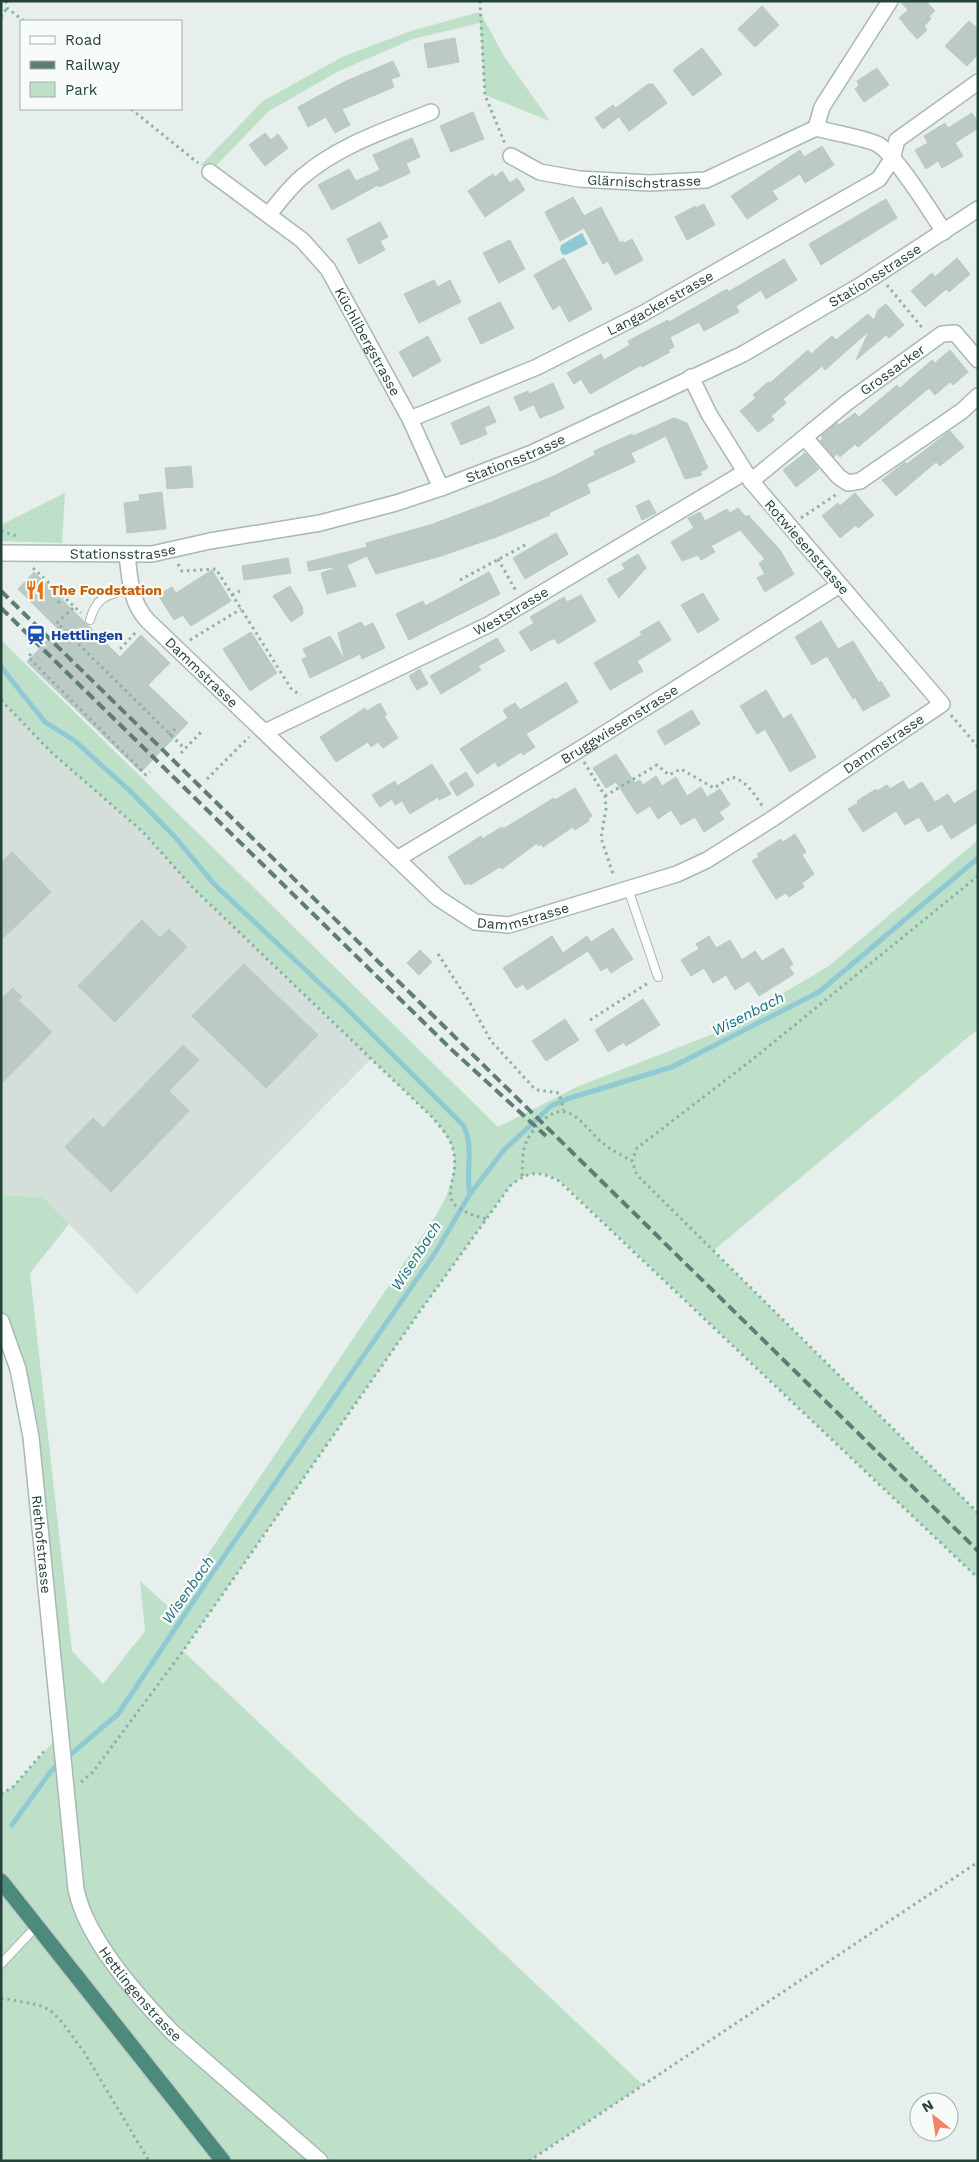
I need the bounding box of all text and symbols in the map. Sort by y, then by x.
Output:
legend [20,20,182,110]
text: Road [65,31,102,49]
text: Railway [65,56,120,74]
text: Park [65,81,98,99]
street label: Glärnischstrasse [587,171,701,191]
street label: Stationsstrasse [826,240,924,310]
street label: Langackerstrasse [604,267,716,338]
street label: Küchlibergstrasse [332,284,404,399]
street label: Grossacker [857,341,928,398]
street label: Stationsstrasse [463,431,568,486]
street label: Rotwiesenstrasse [761,496,853,598]
street label: Stationsstrasse [70,541,177,562]
restaurant icon: The Foodstation [24,579,46,601]
place label: The Foodstation [50,582,162,598]
street label: Weststrasse [471,583,551,639]
station icon: Hettlingen [25,624,47,646]
place label: Hettlingen [51,627,123,643]
street label: Dammstrasse [162,634,241,711]
street label: Bruggwiesenstrasse [558,681,681,767]
street label: Dammstrasse [840,711,927,777]
street label: Dammstrasse [476,899,571,933]
water label: Wisenbach [709,988,787,1040]
water label: Wisenbach [387,1218,445,1294]
street label: Riethofstrasse [29,1494,55,1594]
water label: Wisenbach [158,1553,218,1627]
street label: Hettlingenstrasse [96,1943,185,2045]
north arrow [909,2092,959,2142]
text: N [919,2096,936,2115]

